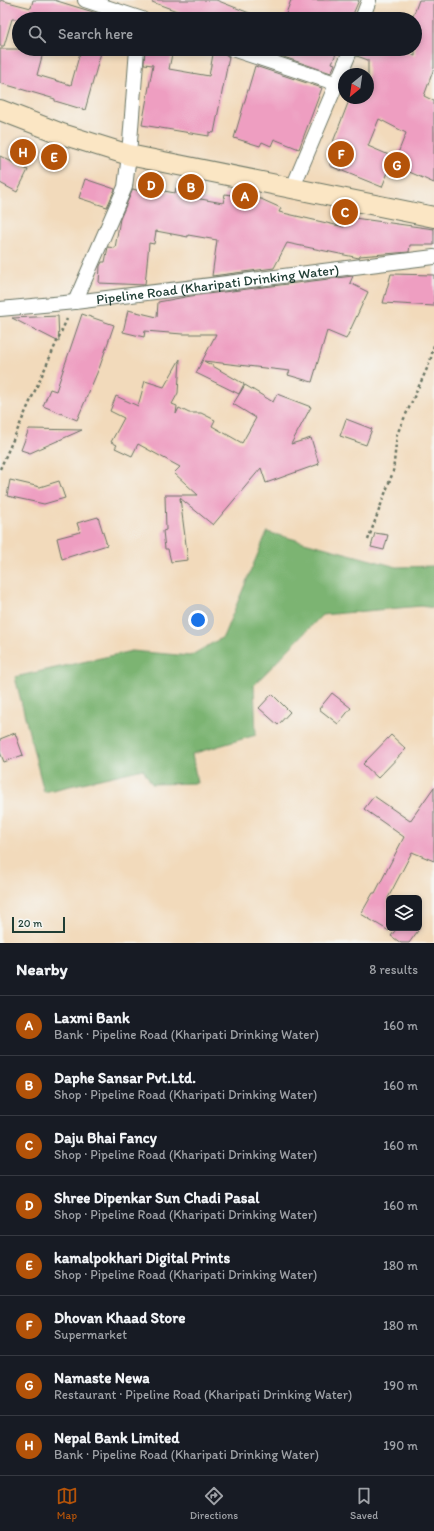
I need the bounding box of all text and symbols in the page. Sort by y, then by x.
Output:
search box [12,12,422,56]
icon: search [26,23,48,45]
text: Search here [58,25,133,43]
north arrow [338,68,374,104]
pin: H [10,137,36,167]
pin: F [328,139,354,169]
pin: E [41,142,67,172]
pin: G [384,150,410,180]
pin: D [138,170,164,200]
pin: B [178,172,204,202]
pin: A [232,181,258,211]
pin: C [332,197,358,227]
street label: Pipeline Road (Kharipati Drinking Water) [95,261,340,308]
your location [188,610,208,630]
map controls [386,895,422,931]
button: layers [386,895,422,931]
scale bar [12,915,65,934]
text: 20 m [18,917,42,930]
text: Nearby [16,959,68,979]
text: 8 results [369,962,418,977]
text: Laxmi Bank [54,1009,130,1027]
text: A [25,1018,33,1033]
text: 160 m [383,1018,418,1033]
text: Bank · Pipeline Road (Kharipati Drinking Water) [54,1027,319,1042]
text: Daphe Sansar Pvt.Ltd. [54,1069,196,1087]
text: B [25,1078,33,1093]
text: 160 m [383,1078,418,1093]
text: Shop · Pipeline Road (Kharipati Drinking Water) [54,1087,317,1102]
text: Daju Bhai Fancy [54,1129,157,1147]
text: C [25,1138,33,1153]
text: 160 m [383,1138,418,1153]
text: Shop · Pipeline Road (Kharipati Drinking Water) [54,1147,317,1162]
text: Shree Dipenkar Sun Chadi Pasal [54,1189,259,1207]
text: D [25,1198,33,1213]
text: 160 m [383,1198,418,1213]
text: Shop · Pipeline Road (Kharipati Drinking Water) [54,1207,317,1222]
text: kamalpokhari Digital Prints [54,1249,230,1267]
text: E [25,1258,33,1273]
text: 180 m [383,1258,418,1273]
text: Shop · Pipeline Road (Kharipati Drinking Water) [54,1267,317,1282]
text: Dhovan Khaad Store [54,1309,185,1327]
text: F [26,1318,32,1333]
text: 180 m [383,1318,418,1333]
text: Supermarket [54,1327,127,1342]
text: Namaste Newa [54,1369,150,1387]
text: G [25,1378,33,1393]
text: 190 m [383,1378,418,1393]
text: Restaurant · Pipeline Road (Kharipati Drinking Water) [54,1387,352,1402]
text: Nepal Bank Limited [54,1429,180,1447]
text: H [25,1438,34,1453]
text: 190 m [383,1438,418,1453]
text: Bank · Pipeline Road (Kharipati Drinking Water) [54,1447,319,1462]
tab: Map [56,1485,78,1522]
tab: Directions [190,1485,238,1522]
tab: Saved [350,1485,378,1522]

